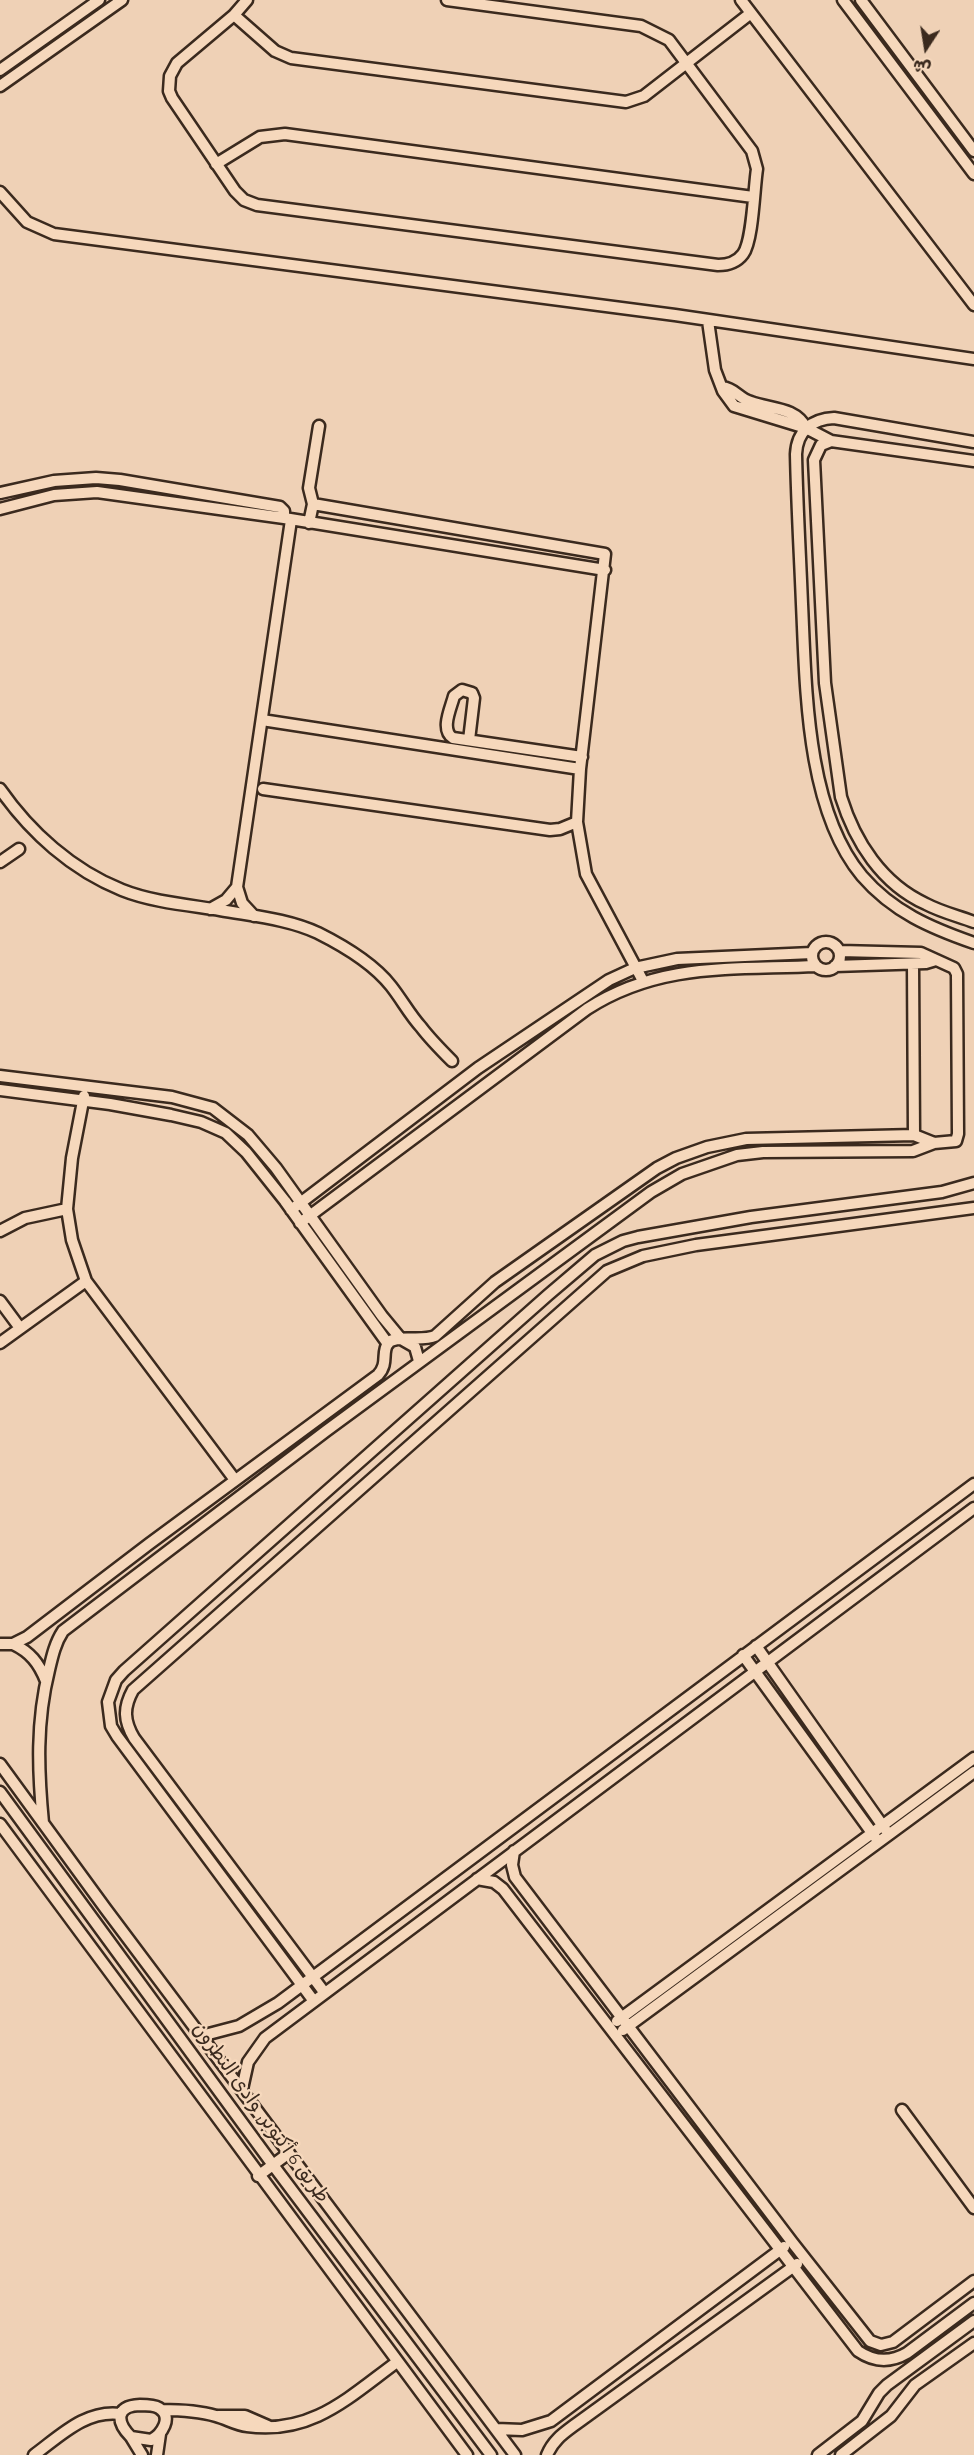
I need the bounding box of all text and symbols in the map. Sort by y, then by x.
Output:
north arrow [896,18,956,78]
text: ش [911,52,933,79]
street label: طريق 6 أكتوبر, وادى النطرون [185,2019,333,2209]

